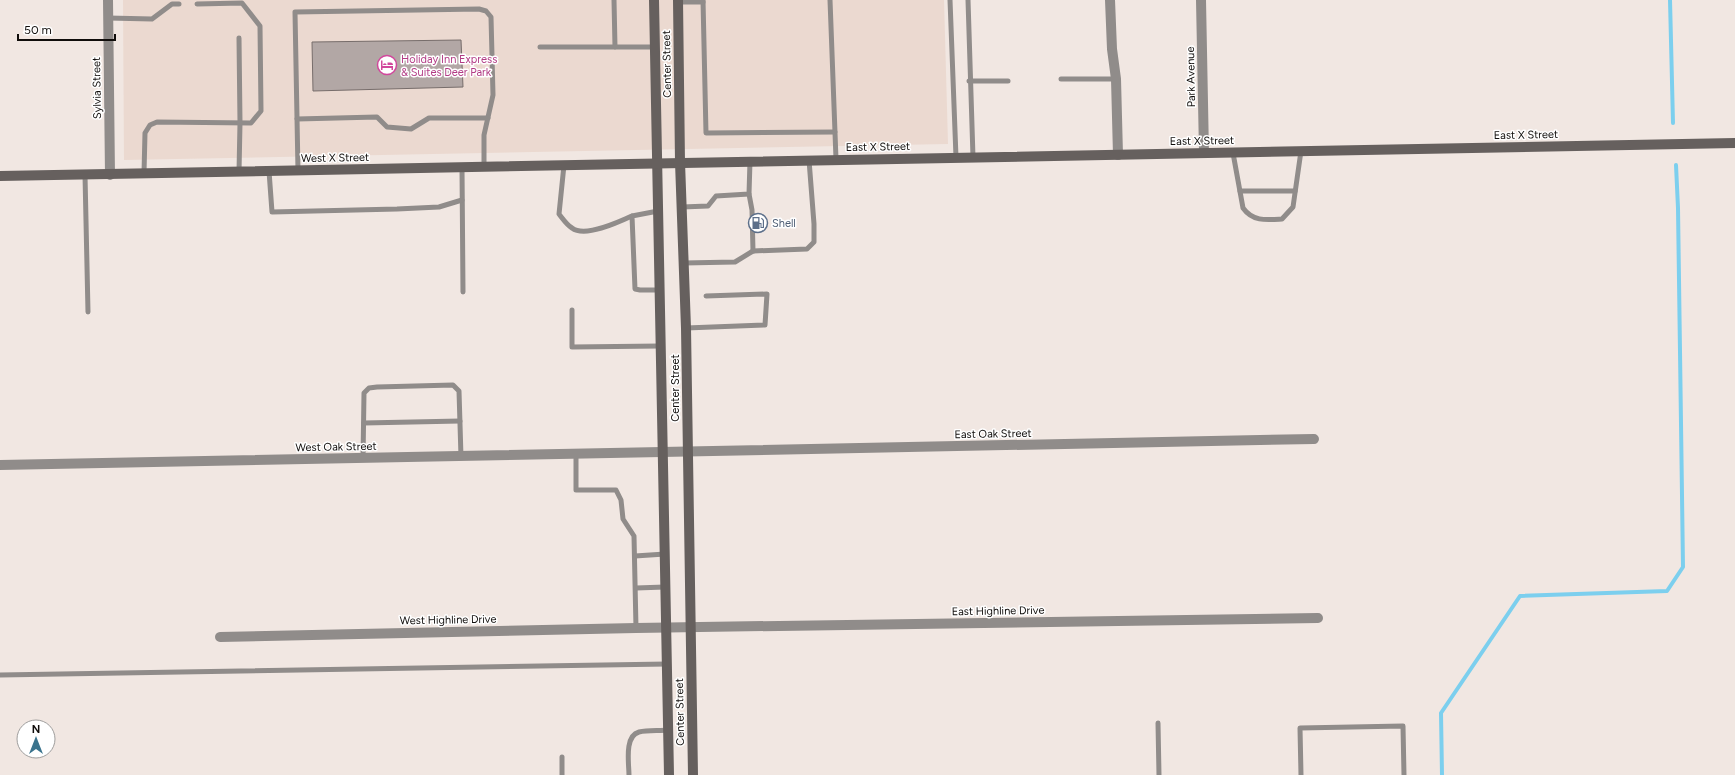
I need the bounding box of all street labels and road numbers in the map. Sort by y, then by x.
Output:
street label: Center Street [660,30,674,98]
street label: Park Avenue [1184,46,1198,108]
street label: Sylvia Street [90,57,104,119]
street label: East X Street [1494,128,1558,142]
street label: East X Street [1170,134,1234,148]
street label: East X Street [846,140,910,154]
street label: West X Street [301,151,369,165]
street label: Center Street [669,354,682,422]
street label: East Oak Street [954,427,1032,441]
street label: West Oak Street [295,440,377,454]
street label: East Highline Drive [951,604,1045,618]
street label: West Highline Drive [399,613,497,627]
street label: Center Street [673,678,687,746]

